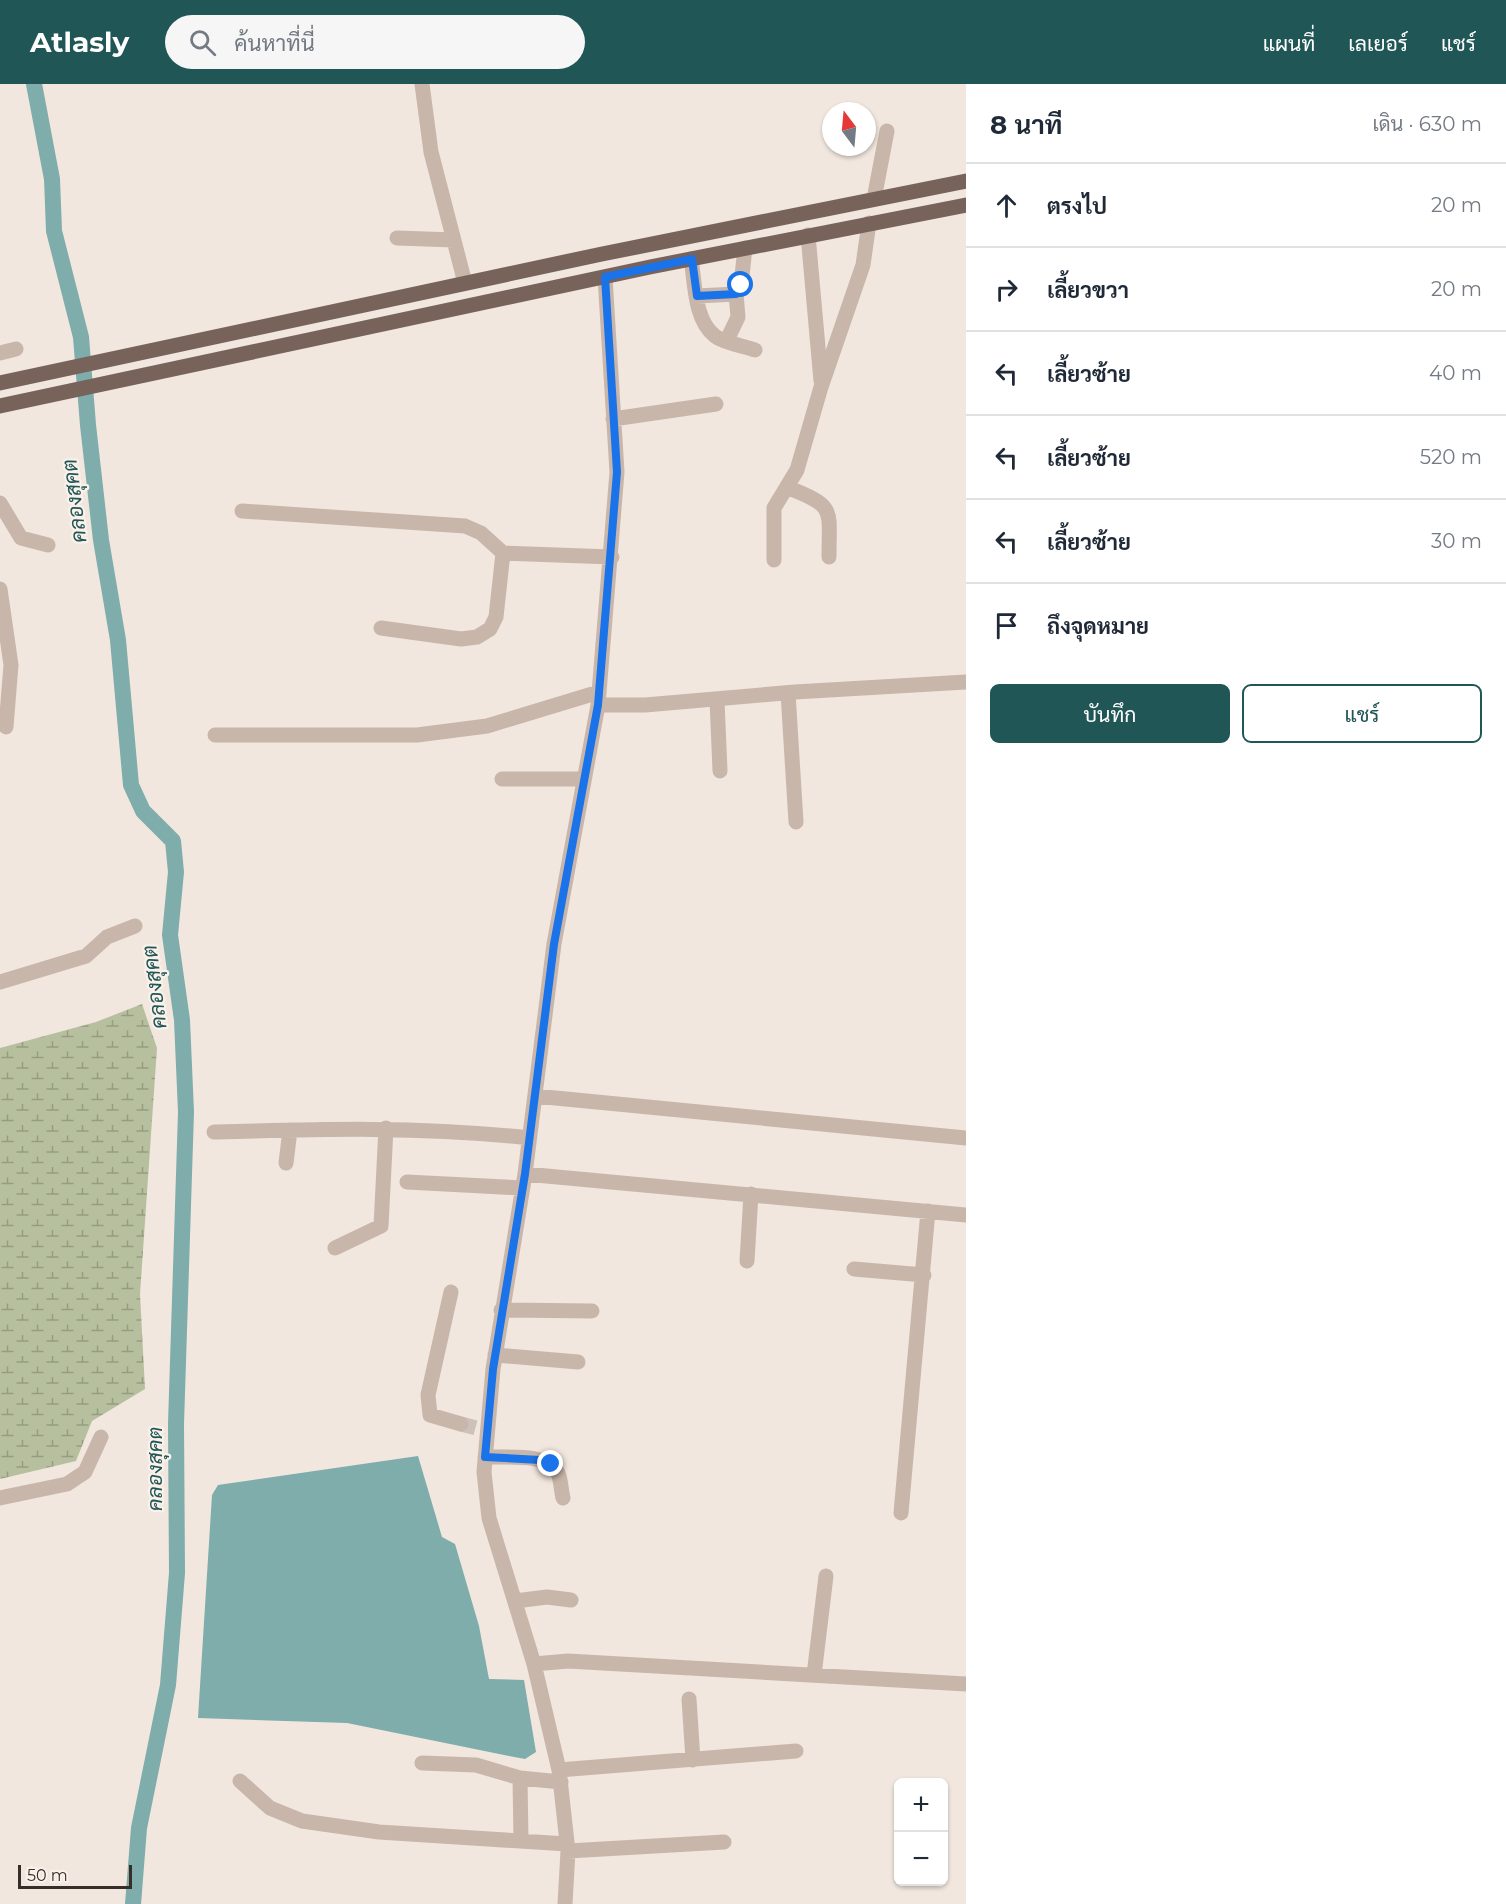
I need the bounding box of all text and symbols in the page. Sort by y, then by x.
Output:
search box [165,15,585,69]
text: Atlasly [30,25,129,59]
icon: search [186,26,219,59]
text: ค้นหาที่นี่ [234,30,315,57]
text: แผนที่ [1263,31,1315,56]
text: เลเยอร์ [1348,31,1408,56]
text: แชร์ [1441,31,1476,56]
north arrow [822,102,876,156]
text: 8 นาที [990,109,1062,141]
text: เดิน · 630 m [1373,112,1482,136]
icon: ahead [990,189,1023,222]
text: ตรงไป [1047,193,1107,220]
text: 20 m [1431,193,1482,217]
route start [727,271,753,297]
icon: right [990,273,1023,306]
text: เลี้ยวขวา [1047,277,1129,304]
text: 20 m [1431,277,1482,301]
icon: left [990,357,1023,390]
text: เลี้ยวซ้าย [1047,361,1131,388]
text: 40 m [1429,361,1482,385]
icon: left [990,441,1023,474]
text: เลี้ยวซ้าย [1047,445,1131,472]
text: 520 m [1420,445,1482,469]
water label: คลองสุคต [56,457,94,544]
icon: left [990,525,1023,558]
text: เลี้ยวซ้าย [1047,529,1131,556]
text: 30 m [1431,529,1482,553]
icon: arrive [990,609,1023,642]
text: ถึงจุดหมาย [1047,613,1149,640]
button: บันทึก [990,684,1230,743]
button: แชร์ [1242,684,1482,743]
water label: คลองสุคต [136,943,174,1030]
water label: คลองสุคต [142,1427,169,1511]
route end [537,1450,563,1476]
map controls [894,1778,948,1886]
button: + [894,1778,948,1832]
button: − [894,1832,948,1886]
scale bar [18,1862,132,1890]
text: 50 m [27,1866,68,1885]

